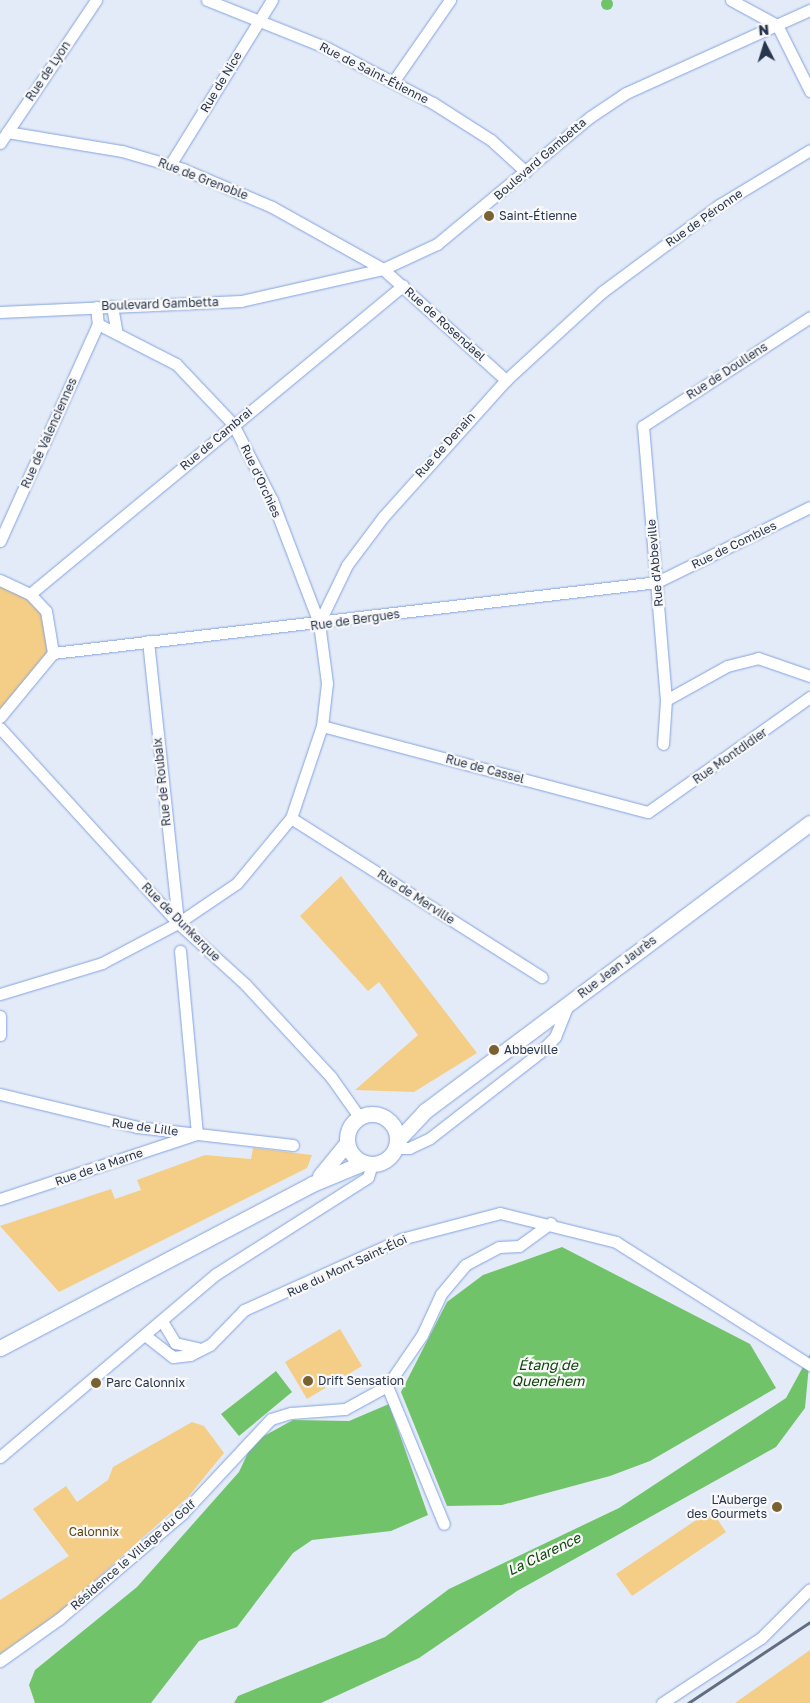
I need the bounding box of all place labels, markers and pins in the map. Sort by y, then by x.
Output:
place label: Saint-Étienne [499,209,577,223]
marker: Saint-Étienne [483,210,495,222]
place label: Abbeville [504,1043,558,1057]
marker: Abbeville [488,1044,500,1056]
place label: Drift Sensation [318,1374,404,1388]
marker: Drift Sensation [302,1375,314,1387]
place label: Parc Calonnix [106,1376,185,1390]
marker: Parc Calonnix [90,1377,102,1389]
place label: L'Auberge des Gourmets [687,1493,767,1521]
marker: L'Auberge des Gourmets [771,1501,783,1513]

